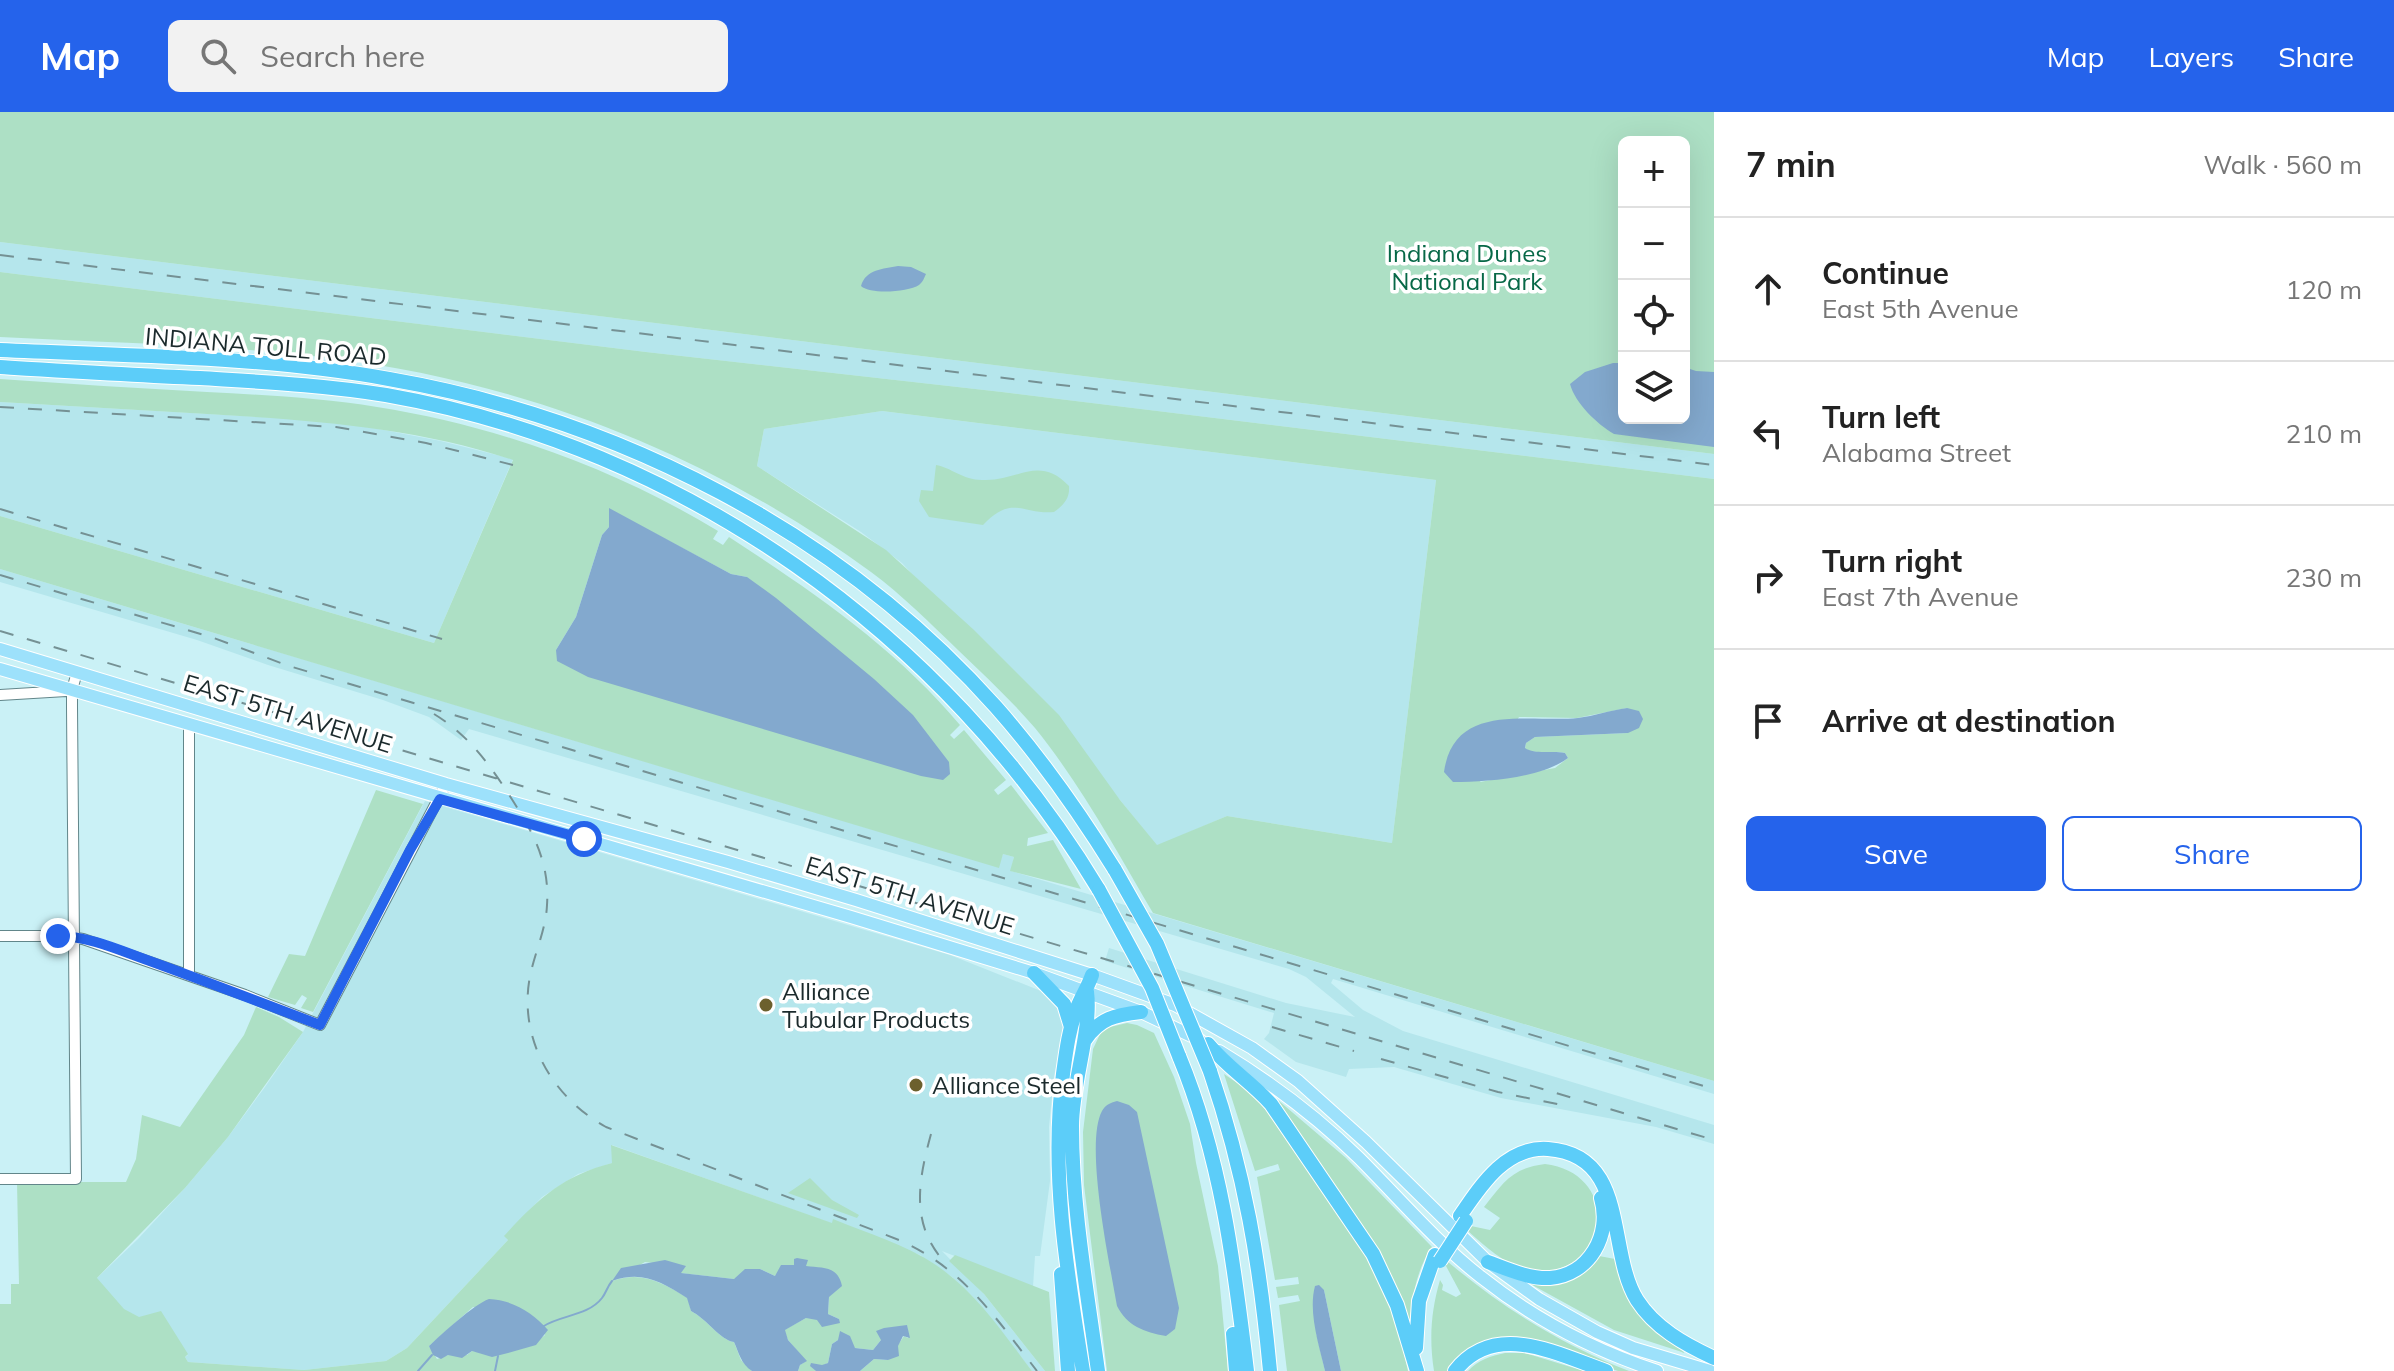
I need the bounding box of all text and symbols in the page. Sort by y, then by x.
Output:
search box [168,20,728,92]
text: Map [40,32,120,80]
icon: search [196,34,240,78]
text: Search here [260,37,425,75]
text: Map [2047,39,2104,74]
text: Layers [2148,39,2234,74]
text: Share [2278,39,2354,74]
map controls [1618,136,1690,424]
button: + [1618,136,1690,208]
text: 7 min [1746,143,1836,186]
text: Walk · 560 m [2203,148,2362,181]
button: − [1618,208,1690,280]
park label: Indiana Dunes National Park [1387,238,1547,296]
text: Continue [1822,254,1949,292]
icon: ahead [1746,267,1790,311]
text: 120 m [2286,273,2362,306]
button: locate [1618,280,1690,352]
text: East 5th Avenue [1822,292,2019,325]
street label: INDIANA TOLL ROAD [144,320,388,372]
button: layers [1618,352,1690,424]
text: Turn left [1822,398,1940,436]
icon: left [1746,411,1790,455]
text: 210 m [2286,417,2362,450]
text: Alabama Street [1822,436,2011,469]
text: Turn right [1822,542,1962,580]
icon: right [1746,555,1790,599]
text: 230 m [2286,561,2362,594]
text: East 7th Avenue [1822,580,2019,613]
street label: EAST 5TH AVENUE [180,667,396,759]
icon: arrive [1746,699,1790,743]
text: Arrive at destination [1822,702,2116,740]
button: Save [1746,816,2046,891]
button: Share [2062,816,2362,891]
route start [566,821,602,857]
street label: EAST 5TH AVENUE [802,849,1018,941]
route end [40,918,76,954]
place label: Alliance Tubular Products [782,976,970,1034]
marker: Alliance Tubular Products [757,996,775,1014]
place label: Alliance Steel [932,1070,1081,1100]
marker: Alliance Steel [907,1076,925,1094]

